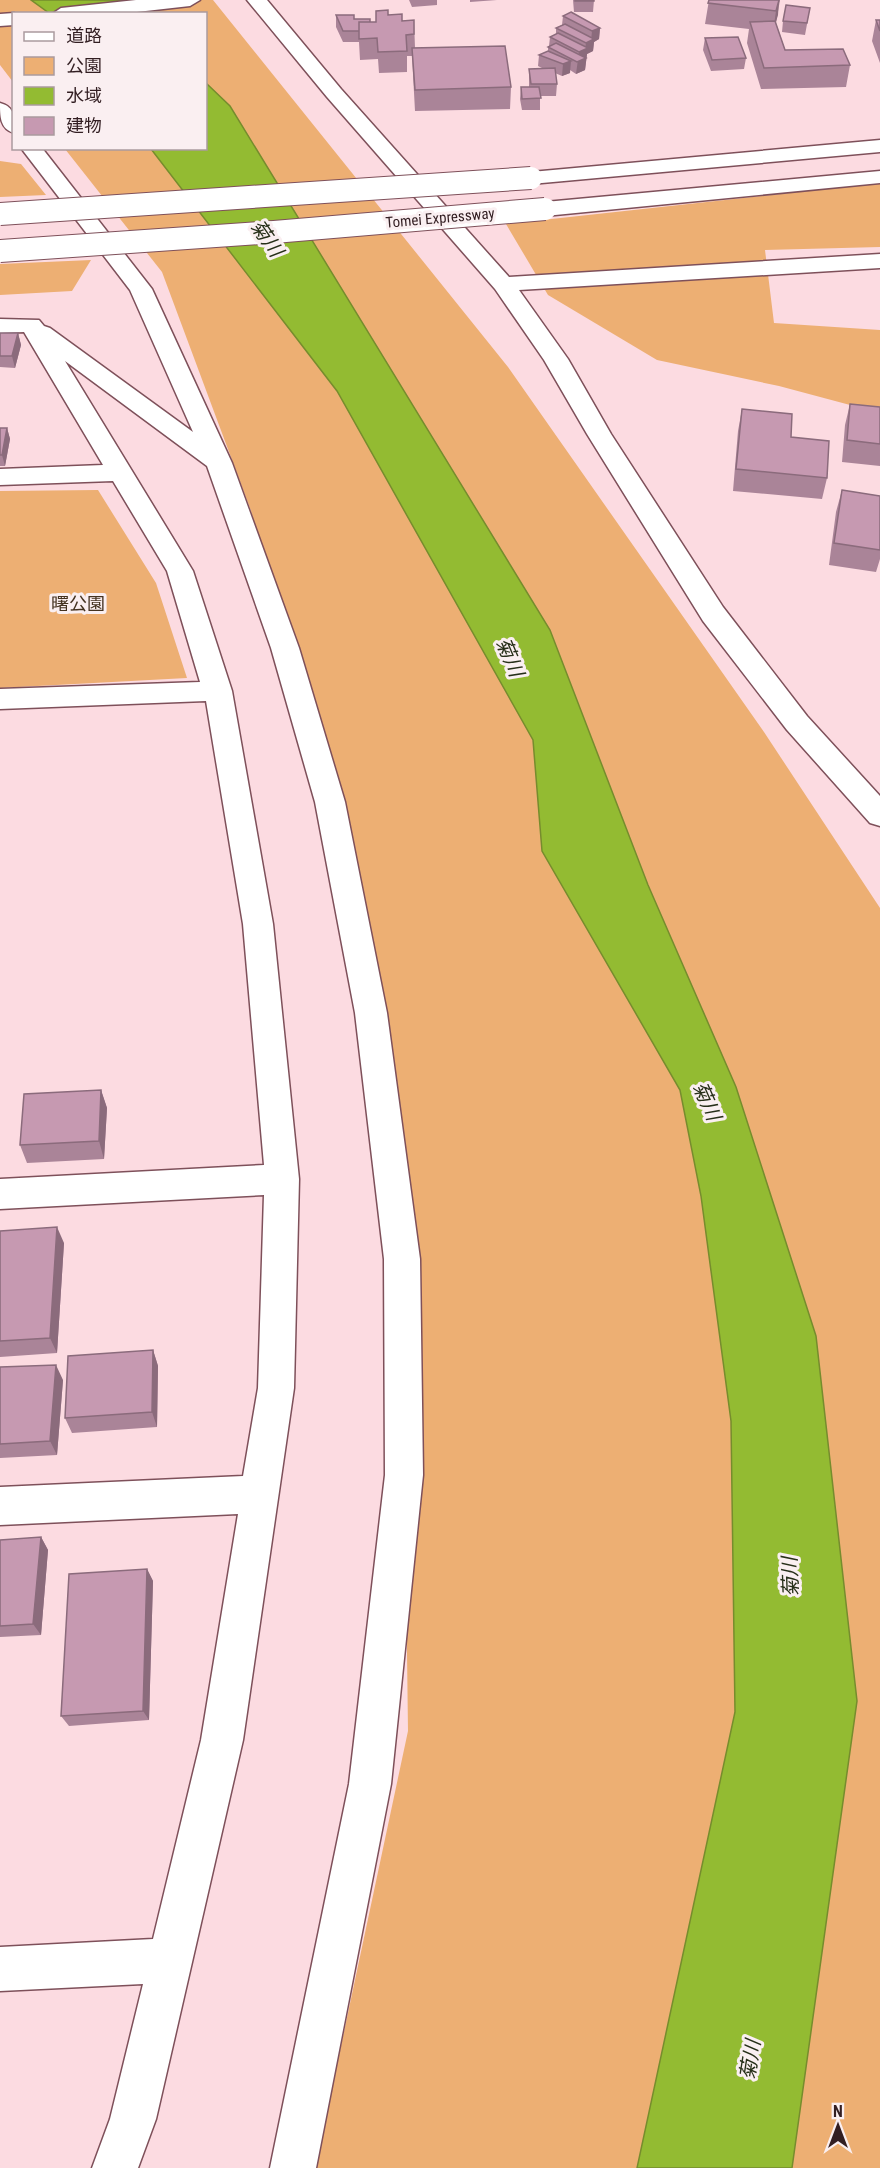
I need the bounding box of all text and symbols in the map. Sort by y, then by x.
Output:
legend [12,12,207,150]
text: 道路 [66,25,102,46]
text: 公園 [66,55,102,76]
text: 水域 [66,85,102,106]
text: 建物 [66,115,102,136]
street label: Tomei Expressway [385,204,495,232]
water label: 菊川 [246,215,289,263]
park label: 曙公園 [51,593,105,614]
water label: 菊川 [491,634,530,682]
water label: 菊川 [688,1078,727,1126]
water label: 菊川 [777,1555,803,1597]
water label: 菊川 [735,2036,765,2082]
north arrow [808,2096,868,2156]
text: N [833,2102,843,2121]

